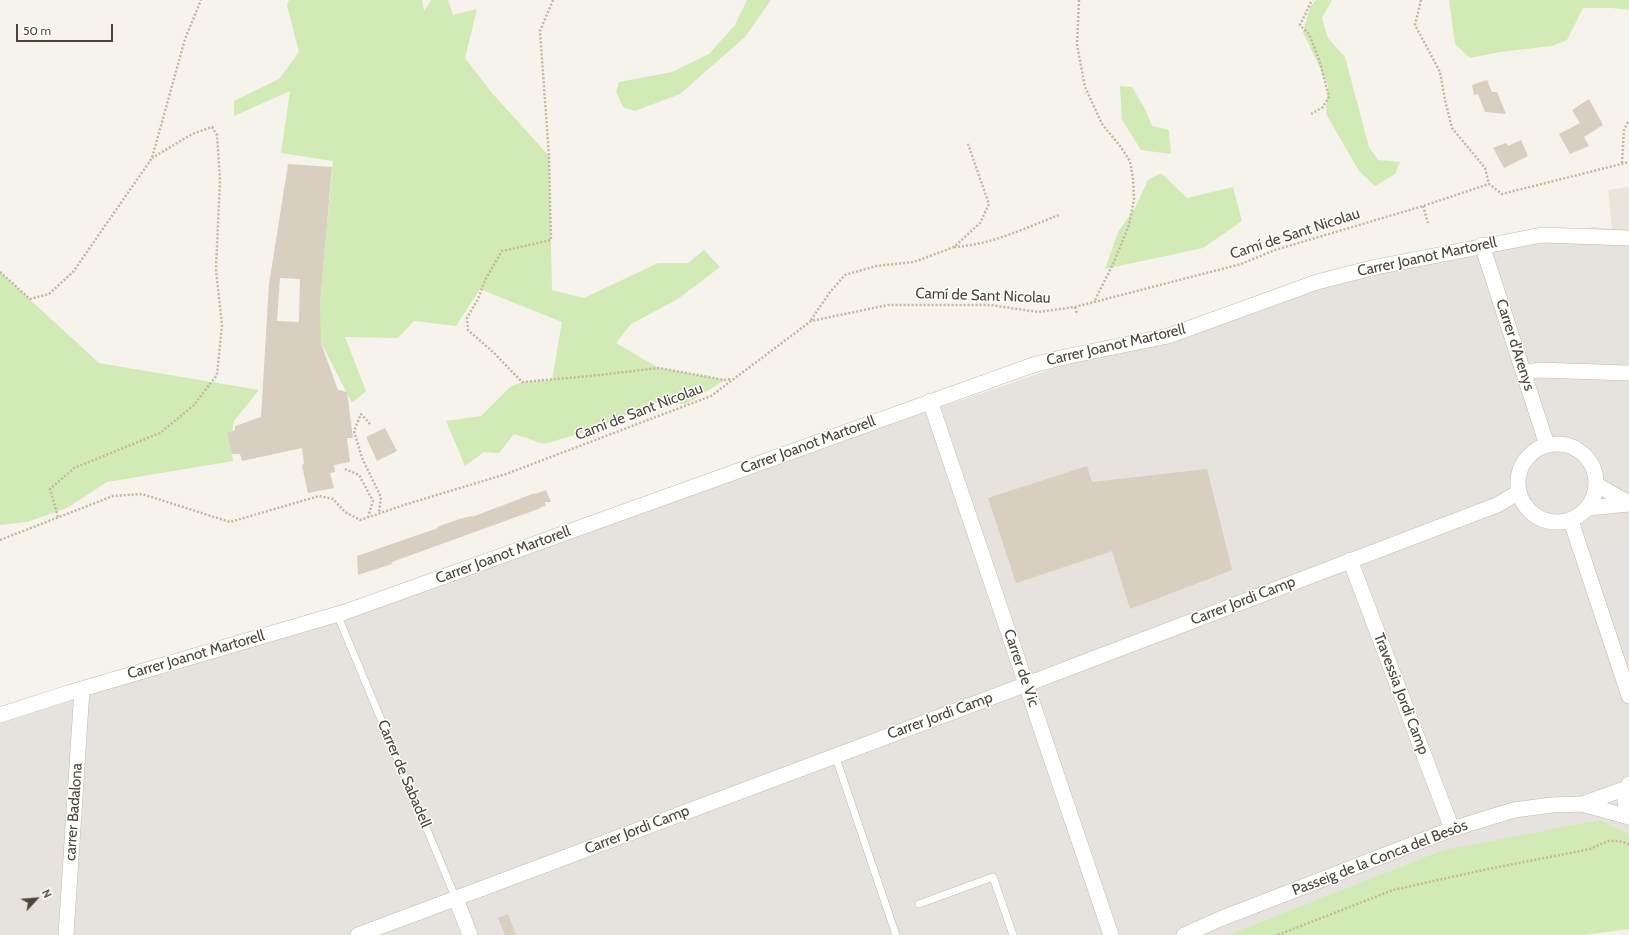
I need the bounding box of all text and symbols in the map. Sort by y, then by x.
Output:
scale bar [18,16,115,42]
text: 50 m [23,23,51,38]
street label: Camí de Sant Nicolau [1228,205,1362,263]
street label: Carrer Joanot Martorell [1356,233,1498,281]
street label: Camí de Sant Nicolau [915,285,1051,307]
street label: Carrer d'Arenys [1492,297,1538,393]
street label: Carrer Joanot Martorell [1045,320,1187,370]
street label: Camí de Sant Nicolau [573,379,705,445]
street label: Carrer Joanot Martorell [738,412,878,478]
street label: Carrer Joanot Martorell [433,522,573,588]
street label: Carrer Jordi Camp [1188,573,1298,629]
street label: Carrer Joanot Martorell [125,627,267,683]
street label: Carrer de Vic [999,627,1043,709]
street label: Travessia Jordi Camp [1370,631,1432,757]
street label: Carrer Jordi Camp [885,689,995,743]
street label: Carrer de Sabadell [373,717,435,831]
street label: carrer Badalona [62,762,86,862]
street label: Carrer Jordi Camp [582,802,692,858]
street label: Passeig de la Conca del Besòs [1290,816,1470,900]
north arrow [16,879,56,919]
text: N [39,887,55,900]

